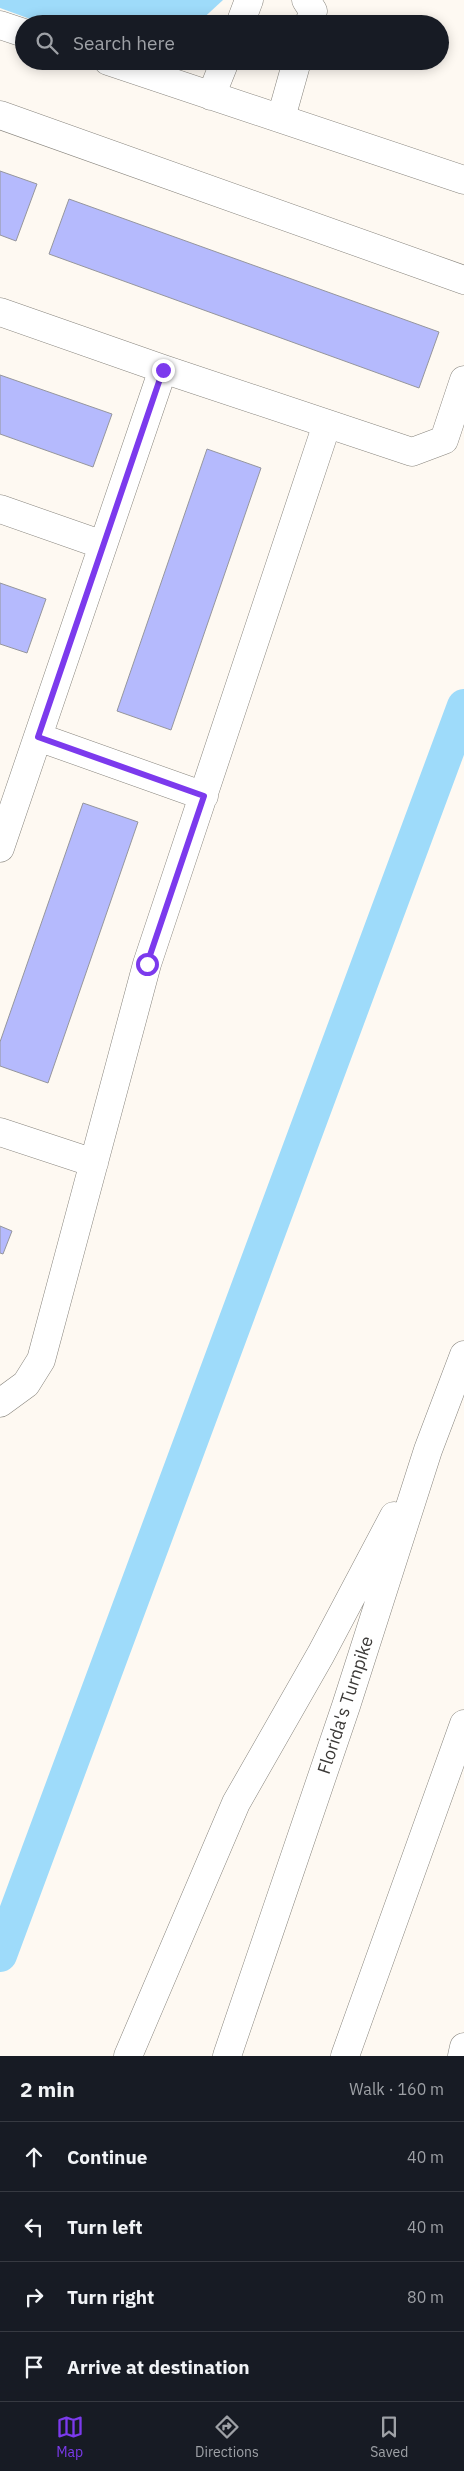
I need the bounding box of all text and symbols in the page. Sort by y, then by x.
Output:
search box [15,15,449,70]
icon: search [33,29,61,57]
text: Search here [73,31,175,55]
route end [152,359,175,382]
route start [136,953,159,976]
street label: Florida's Turnpike [312,1633,378,1777]
text: 2 min [20,2075,75,2103]
text: Walk · 160 m [349,2079,444,2099]
icon: ahead [20,2143,48,2171]
text: Continue [67,2145,147,2169]
text: 40 m [407,2147,444,2167]
icon: left [20,2213,48,2241]
text: Turn left [67,2215,143,2239]
text: 40 m [407,2217,444,2237]
icon: right [20,2283,48,2311]
text: Turn right [67,2285,154,2309]
text: 80 m [407,2287,444,2307]
icon: arrive [20,2353,48,2381]
text: Arrive at destination [67,2355,250,2379]
tab: Map [56,2413,84,2461]
tab: Directions [195,2413,259,2461]
tab: Saved [370,2413,408,2461]

